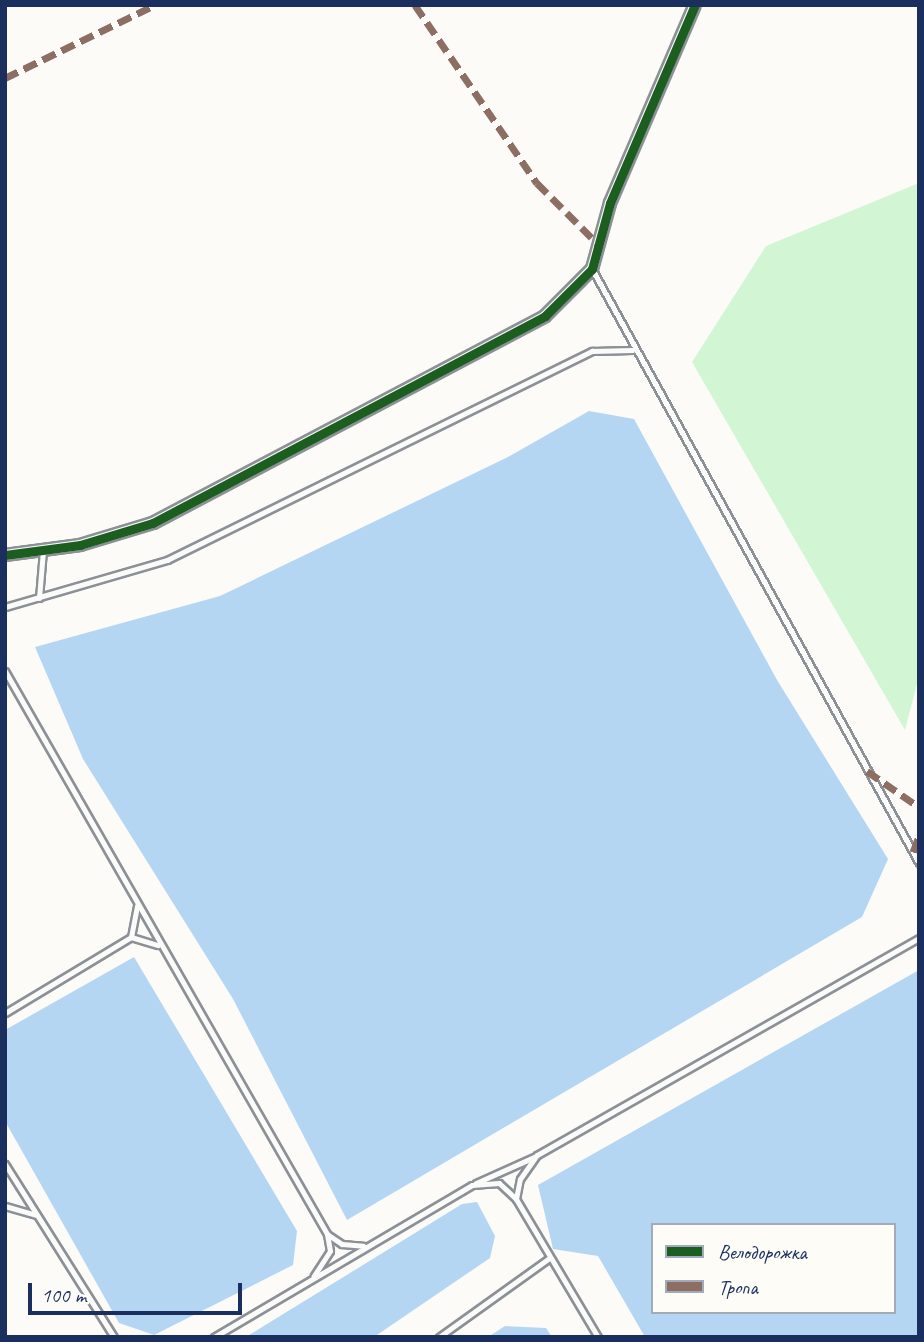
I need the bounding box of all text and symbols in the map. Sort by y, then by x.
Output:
legend [651,1223,896,1314]
text: Велодорожка [718,1239,807,1265]
scale bar [32,1268,245,1312]
text: Тропа [718,1274,758,1300]
text: 100 m [41,1282,86,1308]

